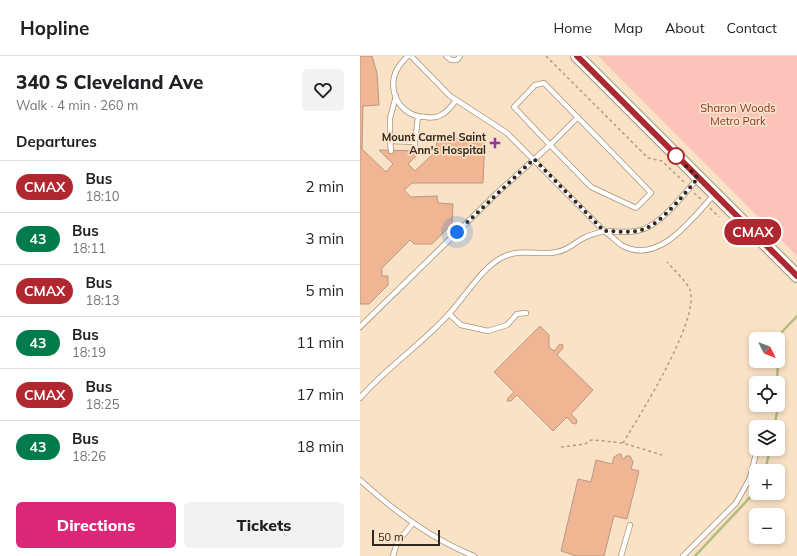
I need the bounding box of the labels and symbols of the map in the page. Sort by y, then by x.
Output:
park label: Sharon Woods Metro Park [700,101,776,128]
place label: Mount Carmel Saint Ann's Hospital [382,130,486,157]
marker: Mount Carmel Saint Ann's Hospital [489,137,501,149]
unlabelled marker [667,147,685,165]
line badge: CMAX [725,219,781,245]
your location [447,222,467,242]
north arrow [749,332,785,368]
scale bar [372,528,440,547]

